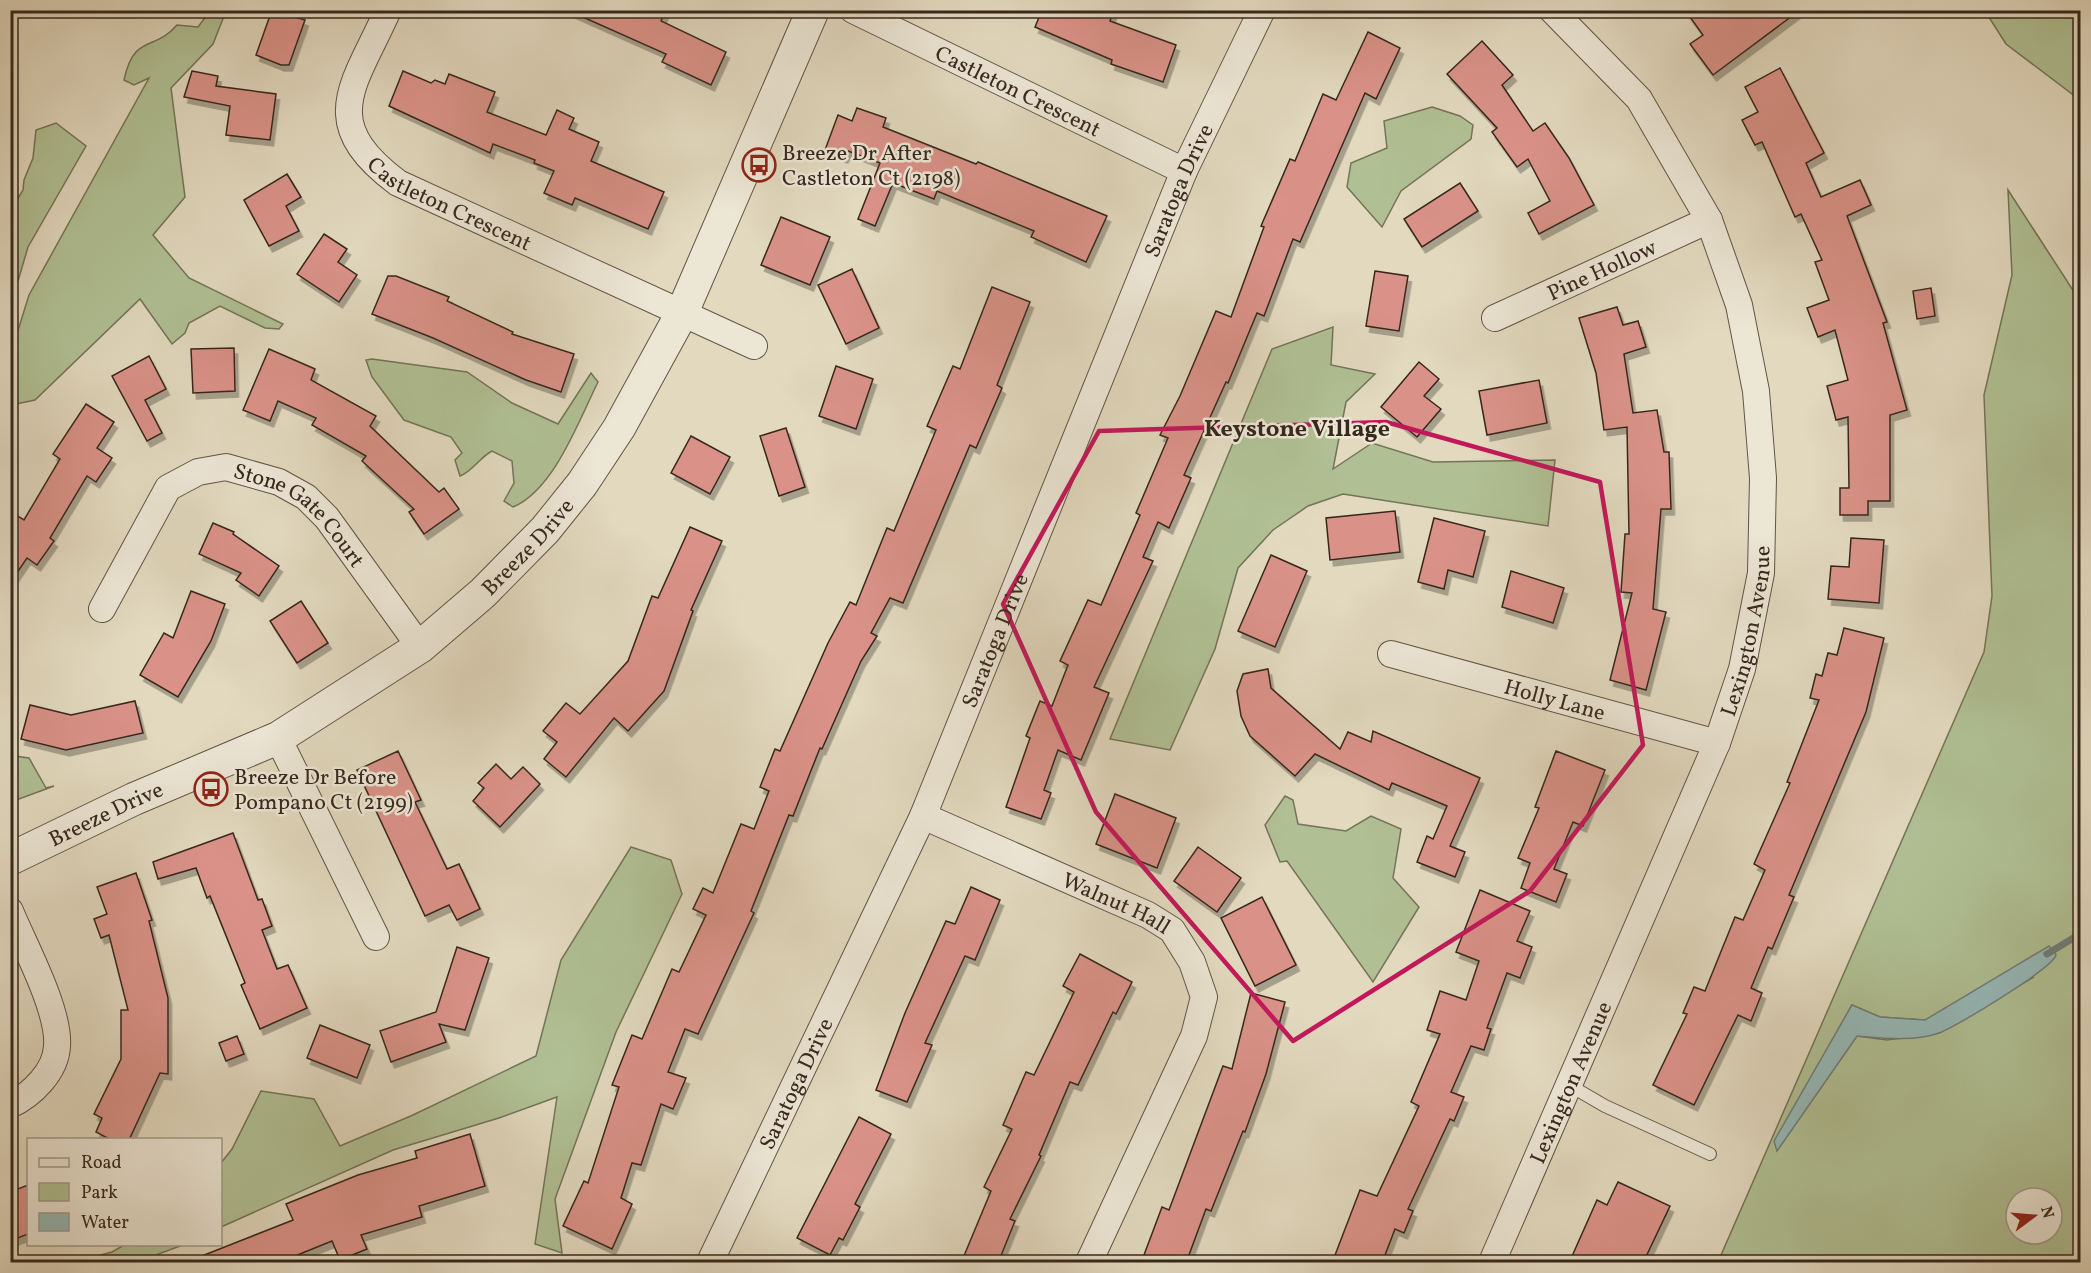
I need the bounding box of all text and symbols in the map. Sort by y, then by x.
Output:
street label: Castleton Crescent [929,39,1106,146]
street label: Saratoga Drive [1138,119,1223,262]
place label: Breeze Dr After Castleton Ct (2198) [782,139,960,195]
bus stop icon: Breeze Dr After Castleton Ct (2198) [741,147,777,183]
street label: Castleton Crescent [359,151,536,260]
street label: Pine Hollow [1543,233,1662,310]
district label: Keystone Village [1204,413,1390,447]
street label: Stone Gate Court [230,457,371,575]
street label: Breeze Drive [475,493,583,604]
street label: Lexington Avenue [1714,545,1780,721]
street label: Saratoga Drive [955,569,1038,713]
street label: Holly Lane [1500,673,1608,730]
place label: Breeze Dr Before Pompano Ct (2199) [234,763,413,819]
bus stop icon: Breeze Dr Before Pompano Ct (2199) [193,771,229,807]
street label: Breeze Drive [44,775,169,856]
street label: Walnut Hall [1056,866,1176,943]
street label: Lexington Avenue [1523,997,1621,1169]
street label: Saratoga Drive [753,1013,842,1155]
legend [27,1138,222,1246]
text: Road [81,1151,122,1176]
text: Park [81,1181,118,1206]
north arrow [2004,1186,2064,1246]
text: N [2034,1204,2059,1221]
text: Water [81,1211,129,1236]

